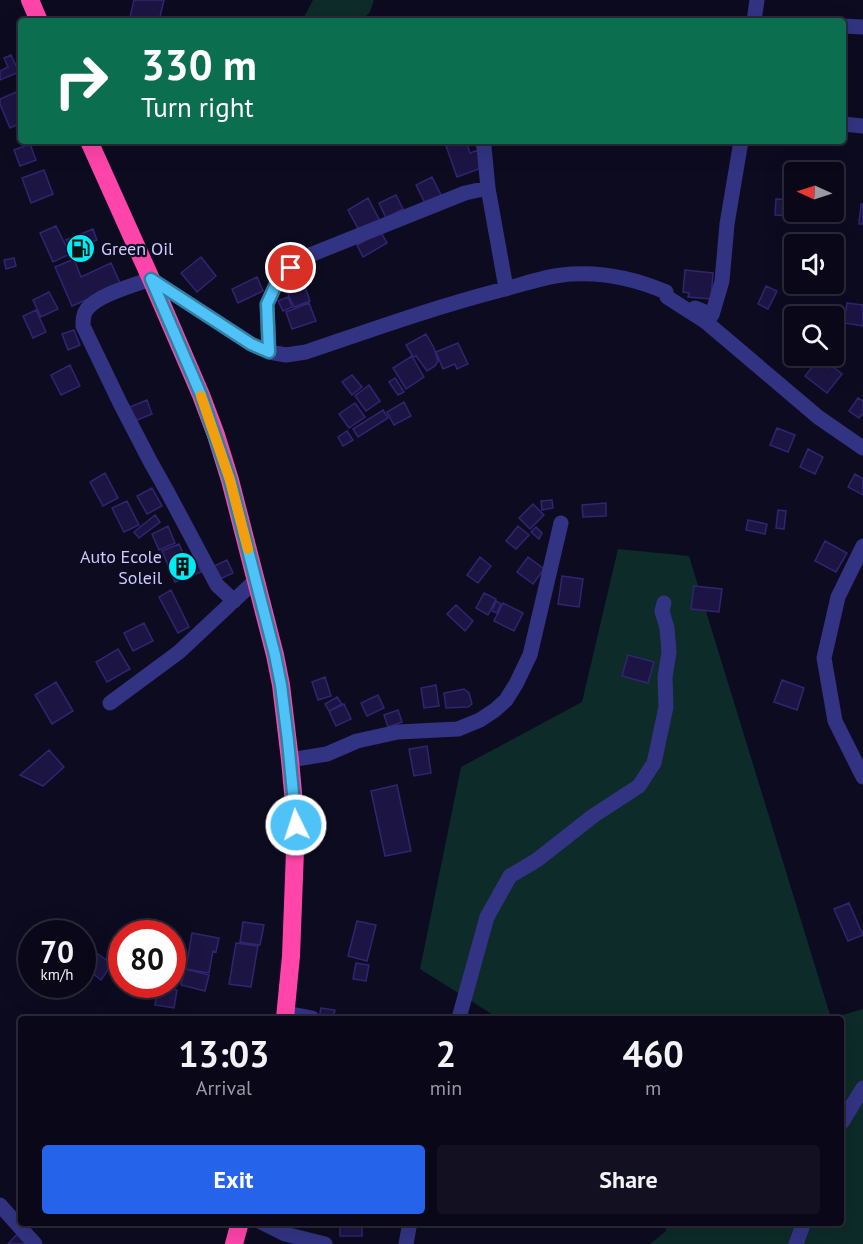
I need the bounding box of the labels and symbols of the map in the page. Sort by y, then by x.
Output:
north arrow [784,162,844,222]
fuel station icon: Green Oil [64,232,96,264]
place label: Green Oil [101,237,174,260]
pin [265,242,316,293]
place label: Auto Ecole Soleil [80,545,163,589]
building icon: Auto Ecole Soleil [167,550,199,582]
position arrow [264,793,328,857]
speed limit sign: 80 [108,920,186,998]

